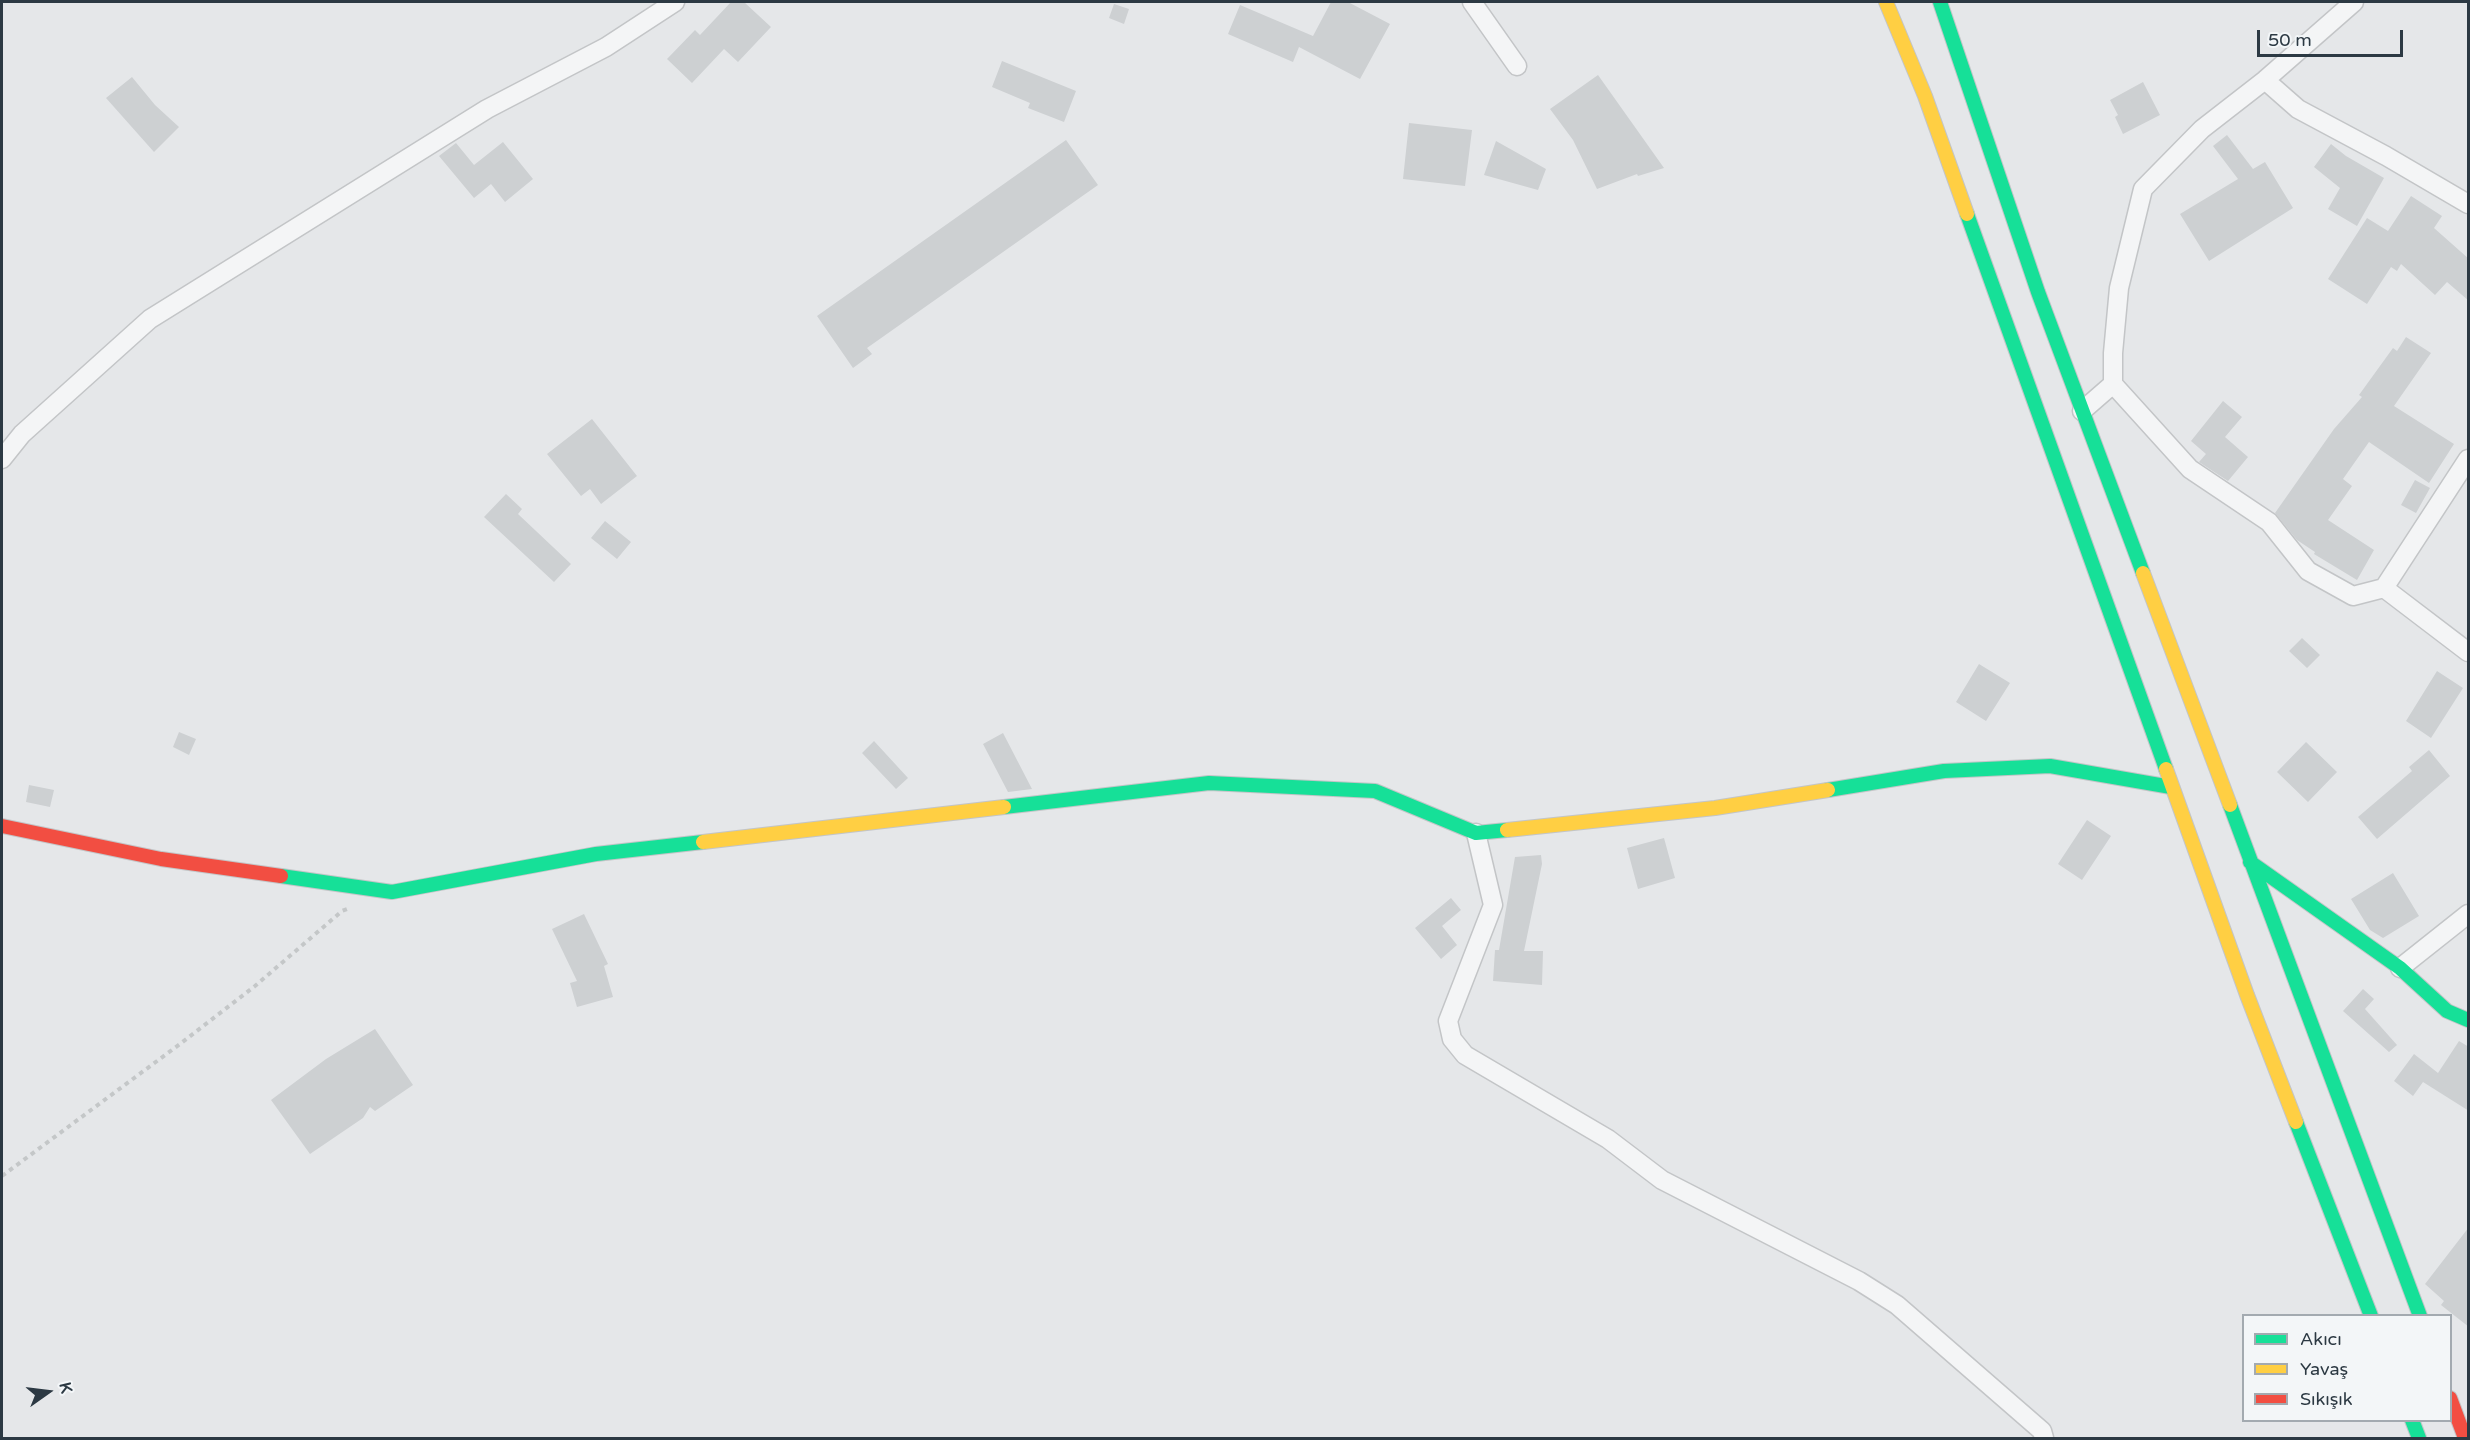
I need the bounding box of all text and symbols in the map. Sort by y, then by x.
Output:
scale bar [2260,18,2406,56]
text: 50 m [2268,29,2312,51]
legend [2242,1314,2452,1422]
text: Akıcı [2300,1328,2342,1350]
text: Yavaş [2300,1358,2348,1380]
north arrow [18,1362,78,1422]
text: K [54,1380,76,1395]
text: Sıkışık [2300,1388,2353,1410]

